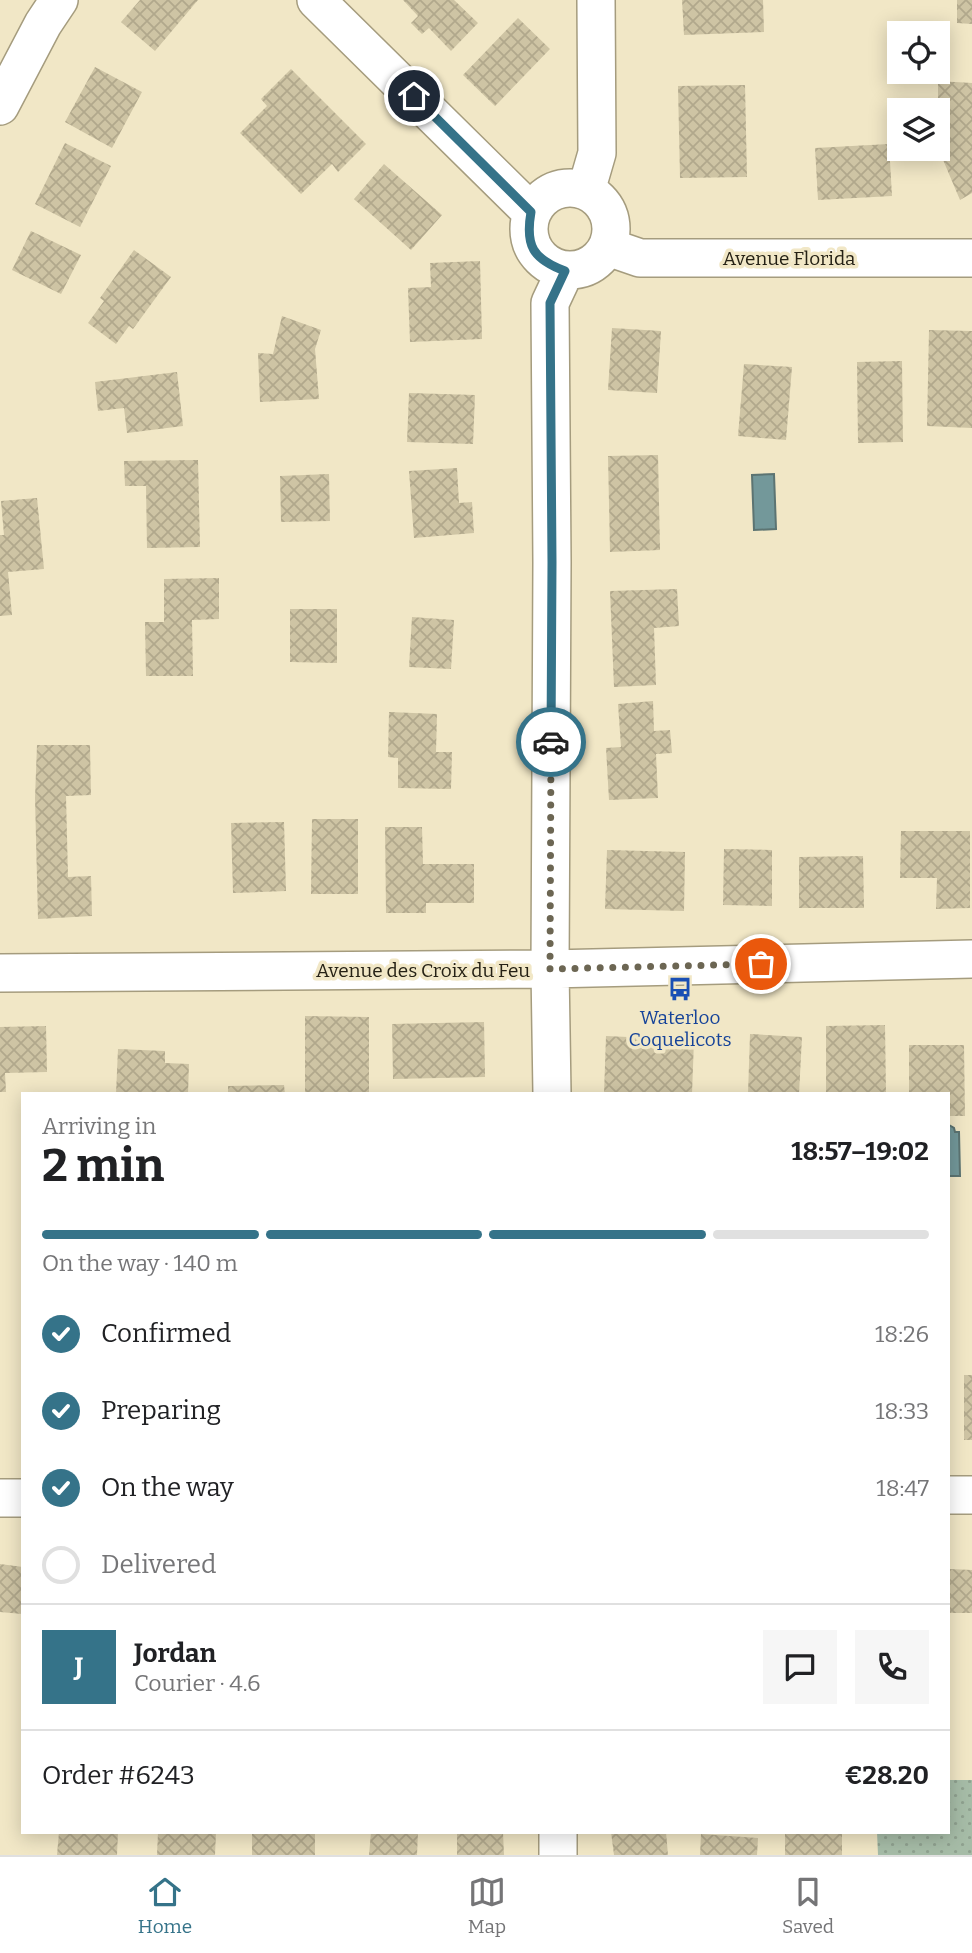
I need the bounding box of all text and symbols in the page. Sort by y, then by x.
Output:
map controls [887,21,950,161]
button: locate [887,21,950,84]
pin [384,66,444,126]
icon: home [395,77,433,115]
button: layers [887,98,950,161]
street label: Avenue Florida [723,247,856,270]
courier [516,707,586,777]
icon: car [532,723,570,761]
pin [731,934,791,994]
icon: bag [742,945,780,983]
street label: Avenue des Croix du Feu [316,959,530,982]
bus stop icon: Waterloo Coquelicots [666,975,694,1003]
place label: Waterloo Coquelicots [628,1006,732,1051]
text: Arriving in [42,1112,156,1140]
text: 18:57–19:02 [791,1136,929,1167]
text: 2 min [42,1138,164,1193]
text: On the way · 140 m [42,1249,238,1277]
icon: check [42,1315,80,1353]
text: Confirmed [101,1318,231,1349]
text: 18:26 [875,1320,929,1348]
icon: check [42,1392,80,1430]
text: Preparing [101,1395,221,1426]
text: 18:33 [875,1397,929,1425]
icon: check [42,1469,80,1507]
text: On the way [101,1472,234,1503]
text: 18:47 [876,1474,929,1502]
text: Delivered [101,1549,216,1580]
button: chat [763,1630,837,1704]
button: phone [855,1630,929,1704]
text: Jordan [134,1638,216,1669]
text: J [75,1652,83,1683]
text: Courier · 4.6 [134,1669,261,1697]
text: Order #6243 [42,1760,195,1791]
text: €28.20 [844,1760,929,1791]
tab: Home [138,1873,192,1938]
tab: Map [468,1873,506,1938]
tab: Saved [782,1873,834,1938]

